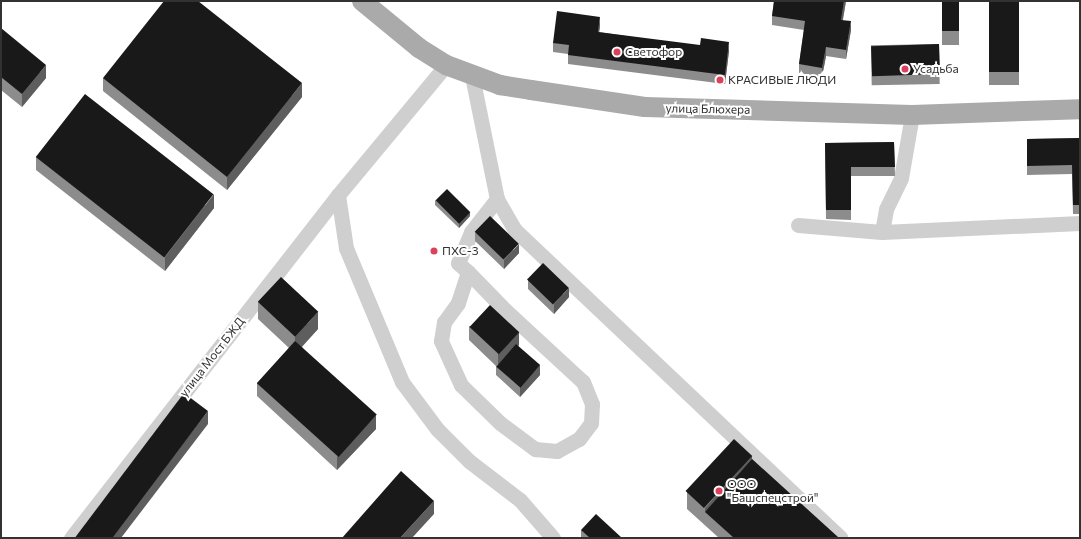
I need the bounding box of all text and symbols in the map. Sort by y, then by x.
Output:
place label: Светофор [625,45,682,59]
marker: Светофор [612,47,622,57]
place label: Усадьба [913,62,959,76]
marker: Усадьба [900,64,910,74]
place label: КРАСИВЫЕ ЛЮДИ [728,73,836,87]
marker: КРАСИВЫЕ ЛЮДИ [715,75,725,85]
street label: улица Блюхера [665,101,751,117]
place label: ПХС-3 [442,244,479,258]
marker: ПХС-3 [429,246,439,256]
street label: улица Мост БЖД [177,314,247,400]
place label: ООО "Башспецстрой" [727,477,818,505]
marker: ООО "Башспецстрой" [714,486,724,496]

